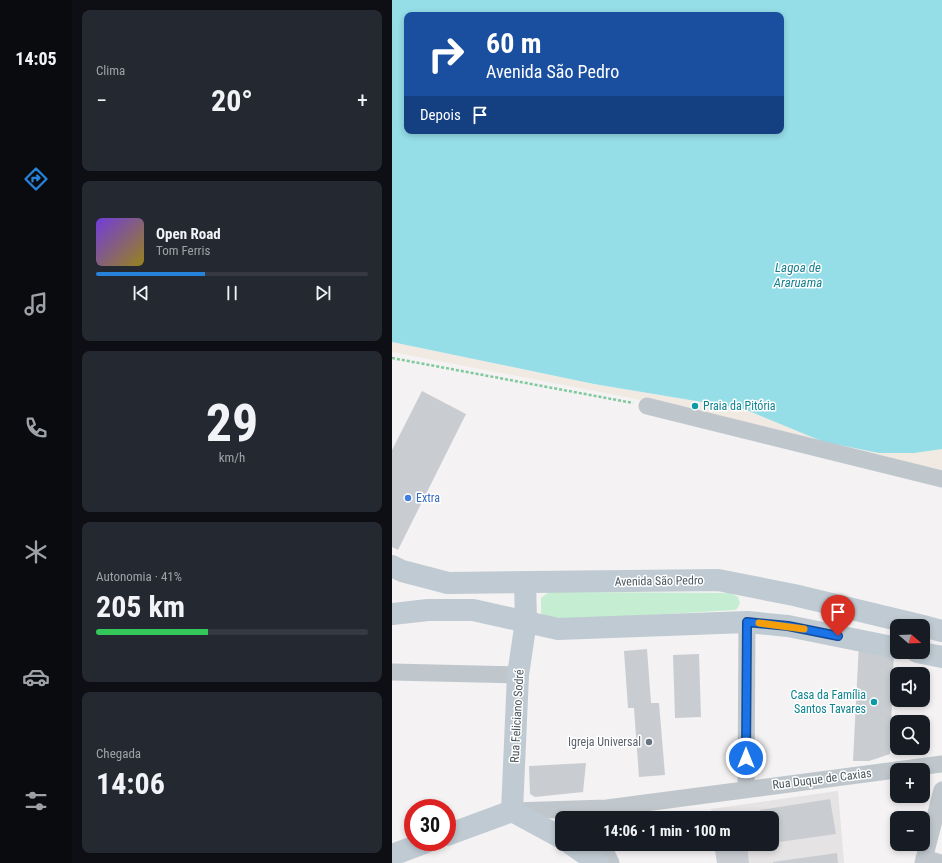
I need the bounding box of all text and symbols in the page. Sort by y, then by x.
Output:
text: 60 m [486,27,542,60]
icon: right [420,28,472,80]
text: 14:05 [15,48,57,69]
text: Avenida São Pedro [486,61,619,82]
text: Clima [96,63,125,78]
text: 20° [211,83,253,118]
text: − [96,88,107,113]
text: + [357,88,368,113]
icon: arrive [469,104,491,126]
text: Depois [420,106,461,124]
icon: directions [22,165,50,193]
text: Open Road [156,225,221,243]
text: Tom Ferris [156,243,210,258]
water label: Lagoa de Araruama [773,260,822,290]
icon: previous [130,282,152,304]
icon: pause [221,282,243,304]
icon: next [312,282,334,304]
icon: music [22,290,50,318]
text: 29 [206,393,258,454]
place label: Praia da Pitória [703,399,776,413]
marker: Praia da Pitória [690,401,700,411]
icon: phone [22,414,50,442]
text: km/h [219,450,245,465]
place label: Extra [416,491,440,505]
marker: Extra [403,493,413,503]
icon: climate [22,538,50,566]
text: Autonomia · 41% [96,569,182,584]
street label: Avenida São Pedro [614,573,704,589]
text: 205 km [96,589,185,624]
pin [821,595,855,636]
icon: arrive [827,601,849,623]
north arrow [890,619,930,659]
map controls [890,619,930,851]
icon: car [22,663,50,691]
button: sound [890,667,930,707]
street label: Rua Feliciano Sodré [508,669,526,763]
place label: Casa da Família Santos Tavares [791,688,866,716]
marker: Casa da Família Santos Tavares [869,697,879,707]
button: search [890,715,930,755]
place label: Igreja Universal [568,735,641,749]
marker: Igreja Universal [644,737,654,747]
position arrow [725,737,767,779]
text: Chegada [96,746,141,761]
button: + [890,763,930,803]
text: 14:06 [96,766,165,801]
street label: Rua Duque de Caxias [772,766,872,792]
icon: filters [22,787,50,815]
speed limit sign: 30 [404,799,456,851]
button: − [890,811,930,851]
text: 14:06 · 1 min · 100 m [603,822,731,840]

